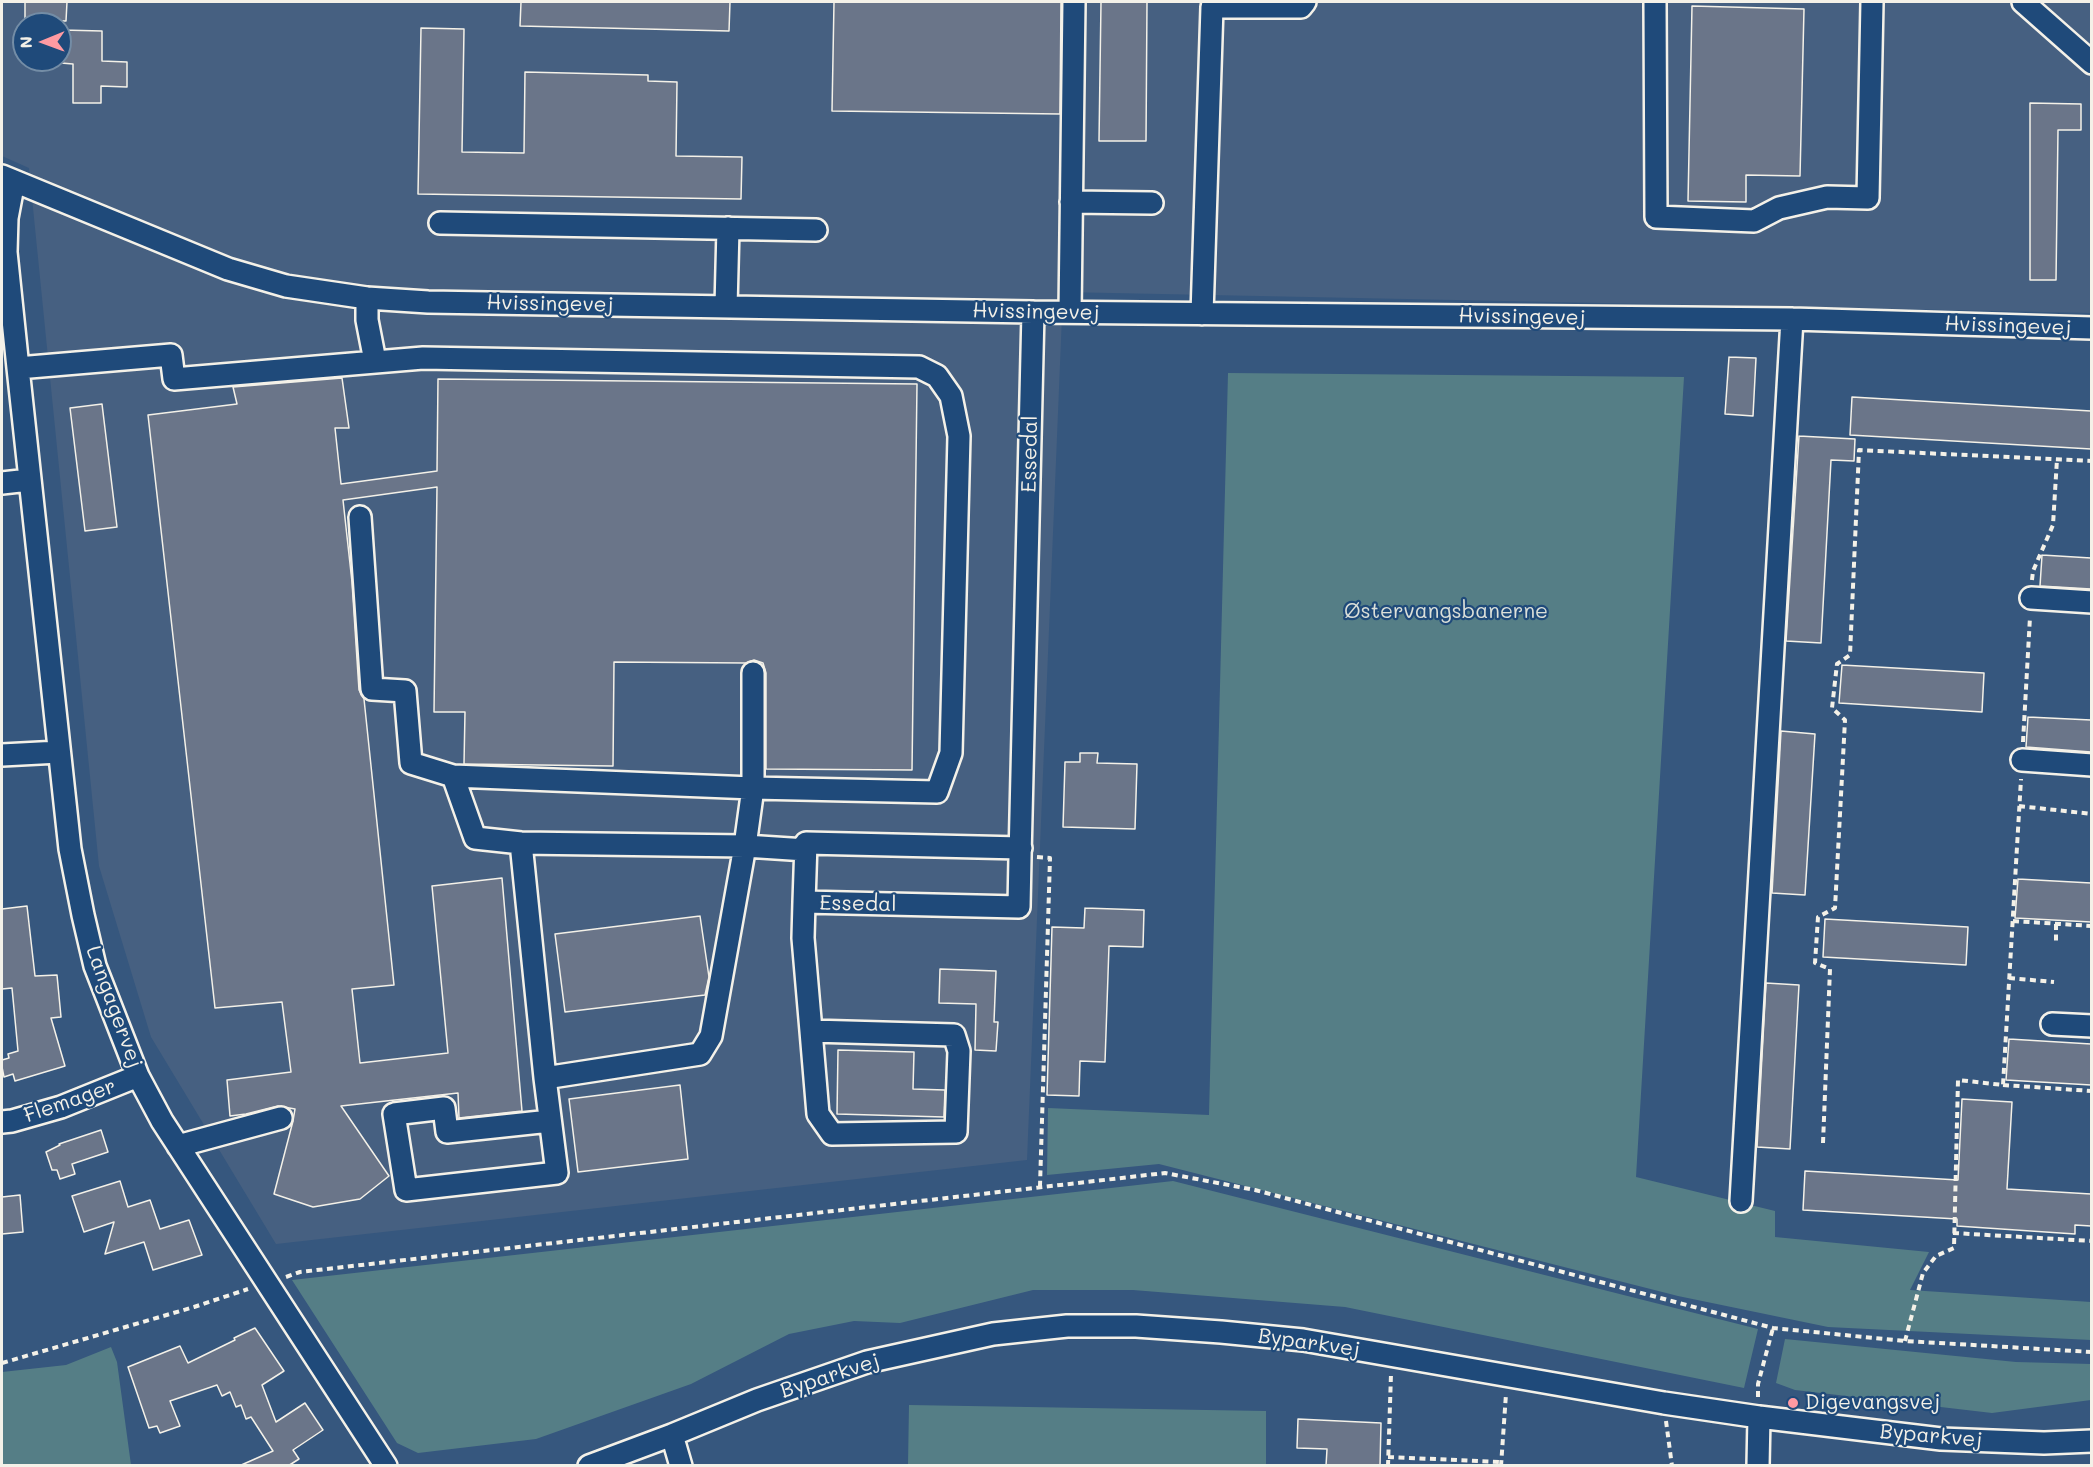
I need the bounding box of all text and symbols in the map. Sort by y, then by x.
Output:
north arrow [12,12,72,72]
text: N [15,36,36,49]
street label: Hvissingevej [486,290,614,318]
street label: Hvissingevej [972,298,1100,326]
street label: Hvissingevej [1458,303,1586,331]
street label: Hvissingevej [1944,311,2072,341]
street label: Essedal [1017,415,1043,493]
park label: Østervangsbanerne [1344,599,1548,625]
street label: Essedal [819,891,897,917]
street label: Langagervej [80,943,148,1071]
street label: Flemager [21,1074,119,1128]
street label: Byparkvej [1256,1323,1362,1363]
street label: Byparkvej [777,1348,883,1404]
place label: Digevangsvej [1805,1390,1940,1416]
marker: Digevangsvej [1786,1396,1800,1410]
street label: Byparkvej [1879,1419,1983,1453]

